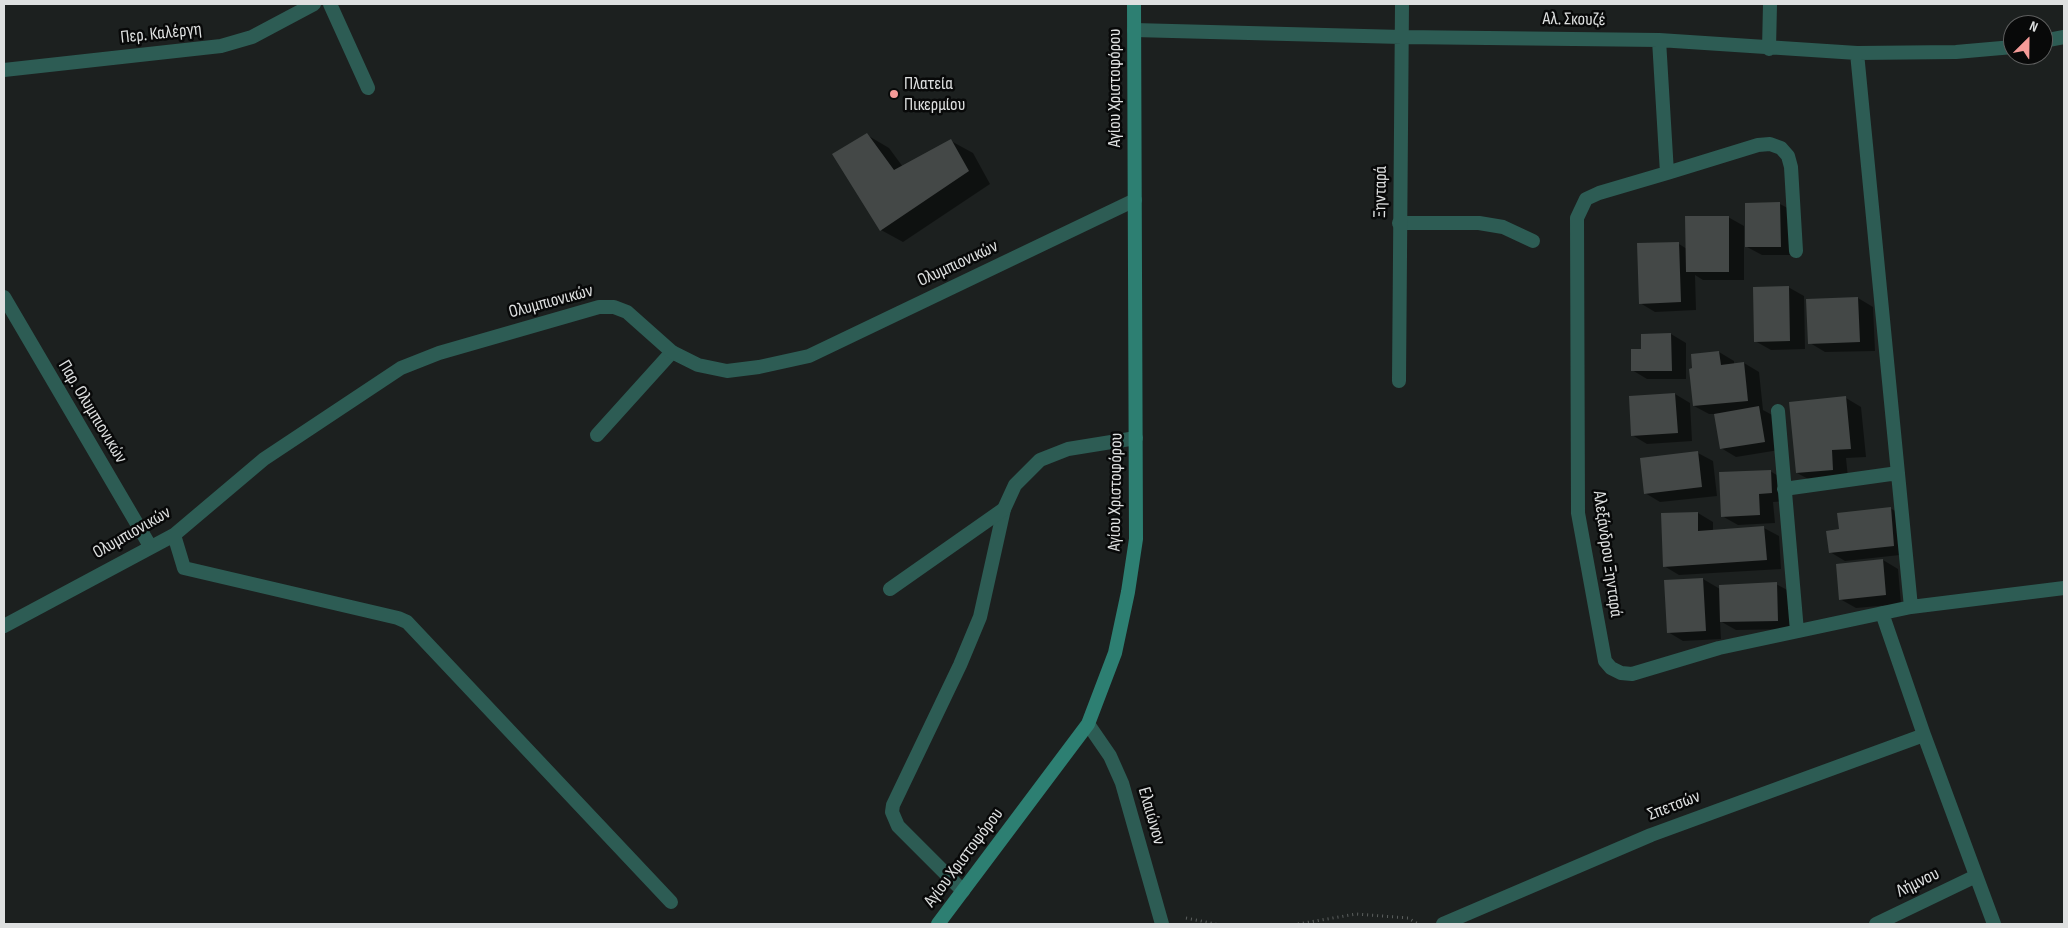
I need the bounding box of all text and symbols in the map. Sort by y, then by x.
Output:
street label: Αλ. Σκουζέ [1542,9,1606,31]
north arrow [2003,15,2053,65]
text: N [2027,17,2040,36]
street label: Περ. Καλέργη [119,19,203,49]
street label: Αγίου Χριστοφόρου [1104,29,1126,147]
place label: Πλατεία Πικερμίου [904,73,965,116]
marker: Πλατεία Πικερμίου [888,88,900,100]
street label: Ξηνταρά [1370,166,1392,218]
street label: Ολυμπιονικών [914,236,1002,292]
street label: Ολυμπιονικών [507,280,595,324]
street label: Παρ. Ολυμπιονικών [53,357,131,467]
street label: Αγίου Χριστοφόρου [1104,433,1128,551]
street label: Αλεξάνδρου Ξηνταρά [1587,490,1627,618]
street label: Ολυμπιονικών [89,502,175,564]
street label: Ελαιώνον [1133,785,1169,847]
street label: Σπετσών [1645,786,1703,826]
street label: Αγίου Χριστοφόρου [920,804,1008,912]
street label: Λήμνου [1893,863,1943,903]

